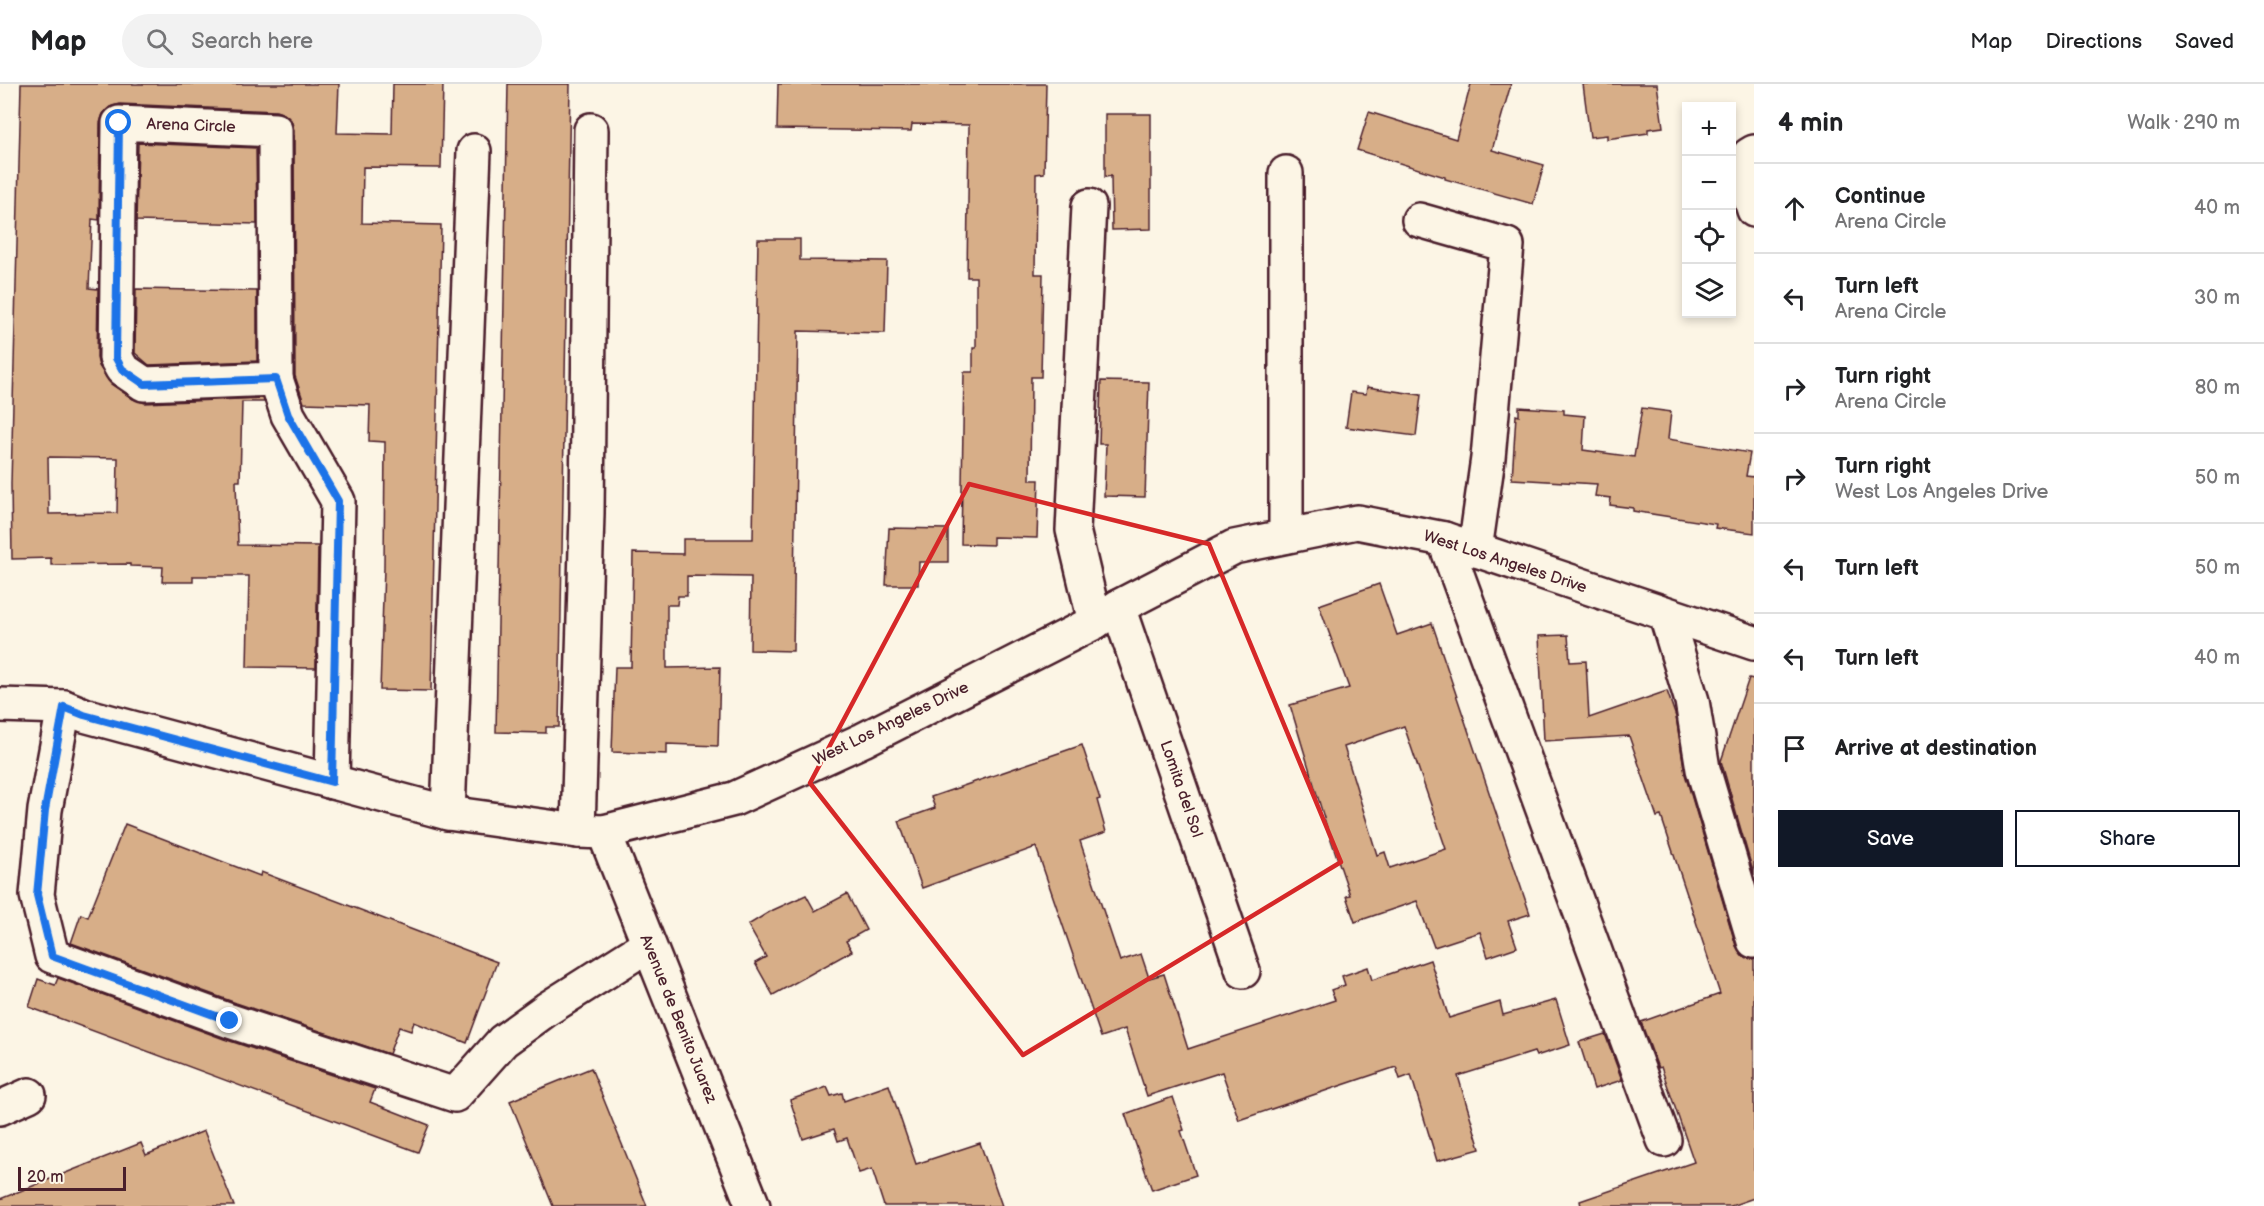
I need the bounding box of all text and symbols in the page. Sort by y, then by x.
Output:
search box [122,14,542,68]
text: Map [30,25,86,58]
icon: search [143,25,176,58]
text: Search here [191,28,313,55]
text: Map [1970,29,2013,54]
text: Directions [2046,29,2142,54]
text: Saved [2175,29,2234,54]
map controls [1682,102,1736,318]
button: + [1682,102,1736,156]
text: 4 min [1778,108,1843,139]
route start [105,109,131,135]
text: Walk · 290 m [2127,111,2240,135]
street label: Arena Circle [146,115,236,137]
button: − [1682,156,1736,210]
text: Continue [1835,183,1925,210]
icon: ahead [1778,192,1811,225]
text: 40 m [2194,196,2240,220]
button: locate [1682,210,1736,264]
text: Arena Circle [1835,210,1946,234]
button: layers [1682,264,1736,318]
text: Turn left [1835,273,1919,300]
icon: left [1778,282,1811,315]
text: 30 m [2194,286,2240,310]
text: Arena Circle [1835,300,1946,324]
text: Turn right [1835,363,1931,390]
icon: right [1778,372,1811,405]
text: 80 m [2195,376,2240,400]
text: Arena Circle [1835,390,1946,414]
text: Turn right [1835,453,1931,480]
icon: right [1778,462,1811,495]
text: 50 m [2195,466,2240,490]
text: West Los Angeles Drive [1835,480,2048,504]
street label: West Los Angeles Drive [1421,527,1590,598]
icon: left [1778,552,1811,585]
text: Turn left [1835,555,1919,582]
text: 50 m [2195,556,2240,580]
icon: left [1778,642,1811,675]
text: Turn left [1835,645,1919,672]
text: 40 m [2194,646,2240,670]
street label: West Los Angeles Drive [810,678,972,770]
icon: arrive [1778,732,1811,765]
text: Arrive at destination [1835,735,2037,762]
street label: Lomita del Sol [1156,738,1206,840]
button: Save [1778,810,2003,867]
button: Share [2015,810,2240,867]
street label: Avenue de Benito Juarez [635,932,721,1106]
route end [216,1007,242,1033]
scale bar [18,1164,126,1192]
text: 20 m [27,1168,63,1187]

